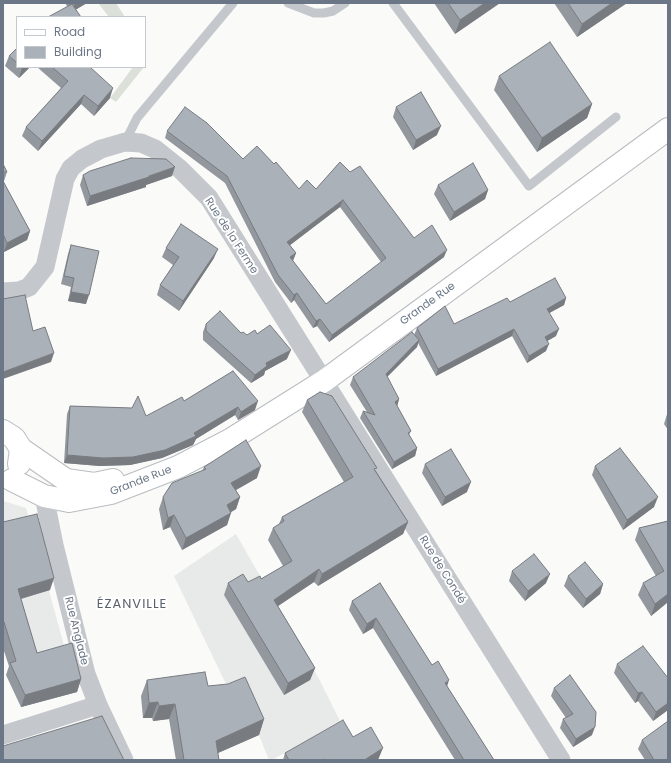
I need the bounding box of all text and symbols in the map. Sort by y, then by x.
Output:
legend [16,16,146,68]
text: Road [54,23,85,40]
text: Building [54,43,102,60]
street label: Rue de la Ferme [201,195,261,277]
street label: Grande Rue [398,280,458,328]
street label: Grande Rue [108,463,174,499]
street label: Rue de Condé [416,534,468,606]
street label: Rue Anglade [61,596,91,666]
district label: ÉZANVILLE [97,597,167,613]

